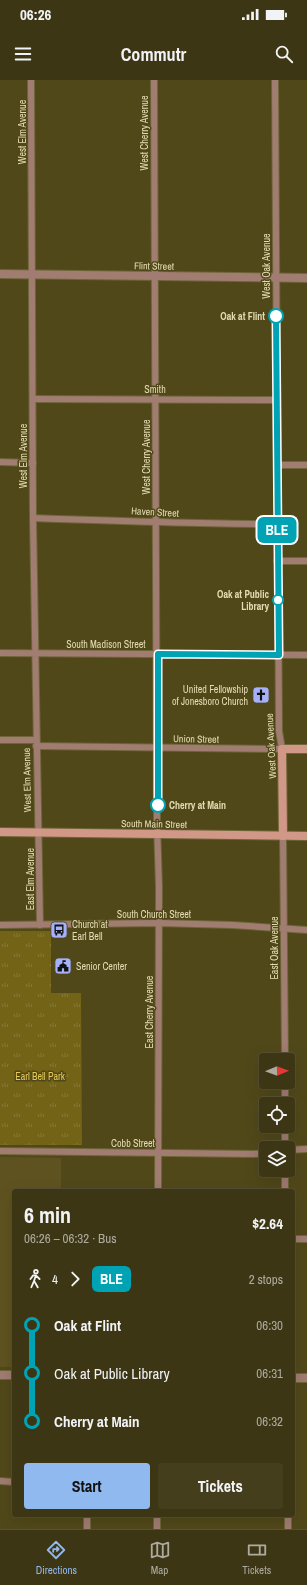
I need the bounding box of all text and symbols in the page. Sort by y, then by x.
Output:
text: 06:26 [20,4,51,25]
text: Commutr [121,42,186,67]
icon: menu [12,43,34,65]
icon: search [273,43,295,65]
street label: West Cherry Avenue [138,95,151,170]
street label: West Elm Avenue [16,99,29,164]
street label: West Oak Avenue [260,233,273,299]
street label: Flint Street [134,259,175,273]
marker: Oak at Flint [268,308,284,324]
place label: Oak at Flint [220,310,265,323]
street label: Smith [144,383,166,396]
street label: West Cherry Avenue [140,419,153,494]
street label: West Elm Avenue [17,423,30,488]
street label: Haven Street [131,504,180,520]
line badge: BLE [254,517,300,543]
text: BLE [266,521,288,539]
place label: Oak at Public Library [217,588,269,613]
marker: Oak at Public Library [272,594,284,606]
street label: South Madison Street [66,638,146,651]
place label: United Fellowship of Jonesboro Church [172,683,248,708]
church icon: United Fellowship of Jonesboro Church [251,685,271,705]
street label: West Oak Avenue [263,713,279,779]
street label: Union Street [173,732,220,746]
street label: West Elm Avenue [20,747,34,812]
marker: Cherry at Main [150,797,166,813]
place label: Cherry at Main [169,799,226,812]
street label: South Main Street [121,817,188,831]
street label: East Elm Avenue [24,847,37,910]
street label: South Church Street [117,908,192,921]
street label: East Oak Avenue [268,916,281,980]
place label: Church at Earl Bell [72,918,108,943]
bus stop icon: Church at Earl Bell [49,920,69,940]
public building icon: Senior Center [53,956,73,976]
place label: Senior Center [76,960,127,973]
street label: East Cherry Avenue [143,975,156,1048]
north arrow [259,1053,295,1089]
map controls [259,1053,295,1177]
park label: Earl Bell Park [15,1070,66,1083]
button: locate [259,1097,295,1133]
street label: Cobb Street [111,1137,156,1150]
button: layers [259,1141,295,1177]
text: 6 min [24,1200,71,1230]
text: $2.64 [252,1213,283,1234]
text: 06:26 – 06:32 · Bus [24,1230,116,1247]
icon: walk [24,1268,46,1290]
icon: forward [64,1268,86,1290]
text: BLE [100,1270,123,1288]
text: 4 [52,1271,58,1288]
text: 2 stops [249,1271,283,1288]
text: Oak at Flint [54,1315,121,1336]
text: 06:30 [256,1317,283,1334]
text: Oak at Public Library [54,1363,170,1384]
text: 06:31 [256,1365,283,1382]
text: Cherry at Main [54,1411,139,1432]
text: 06:32 [256,1413,283,1430]
button: Start [24,1463,150,1509]
button: Tickets [158,1463,283,1509]
tab: Directions [36,1539,77,1577]
tab: Map [149,1539,171,1577]
tab: Tickets [242,1539,271,1577]

